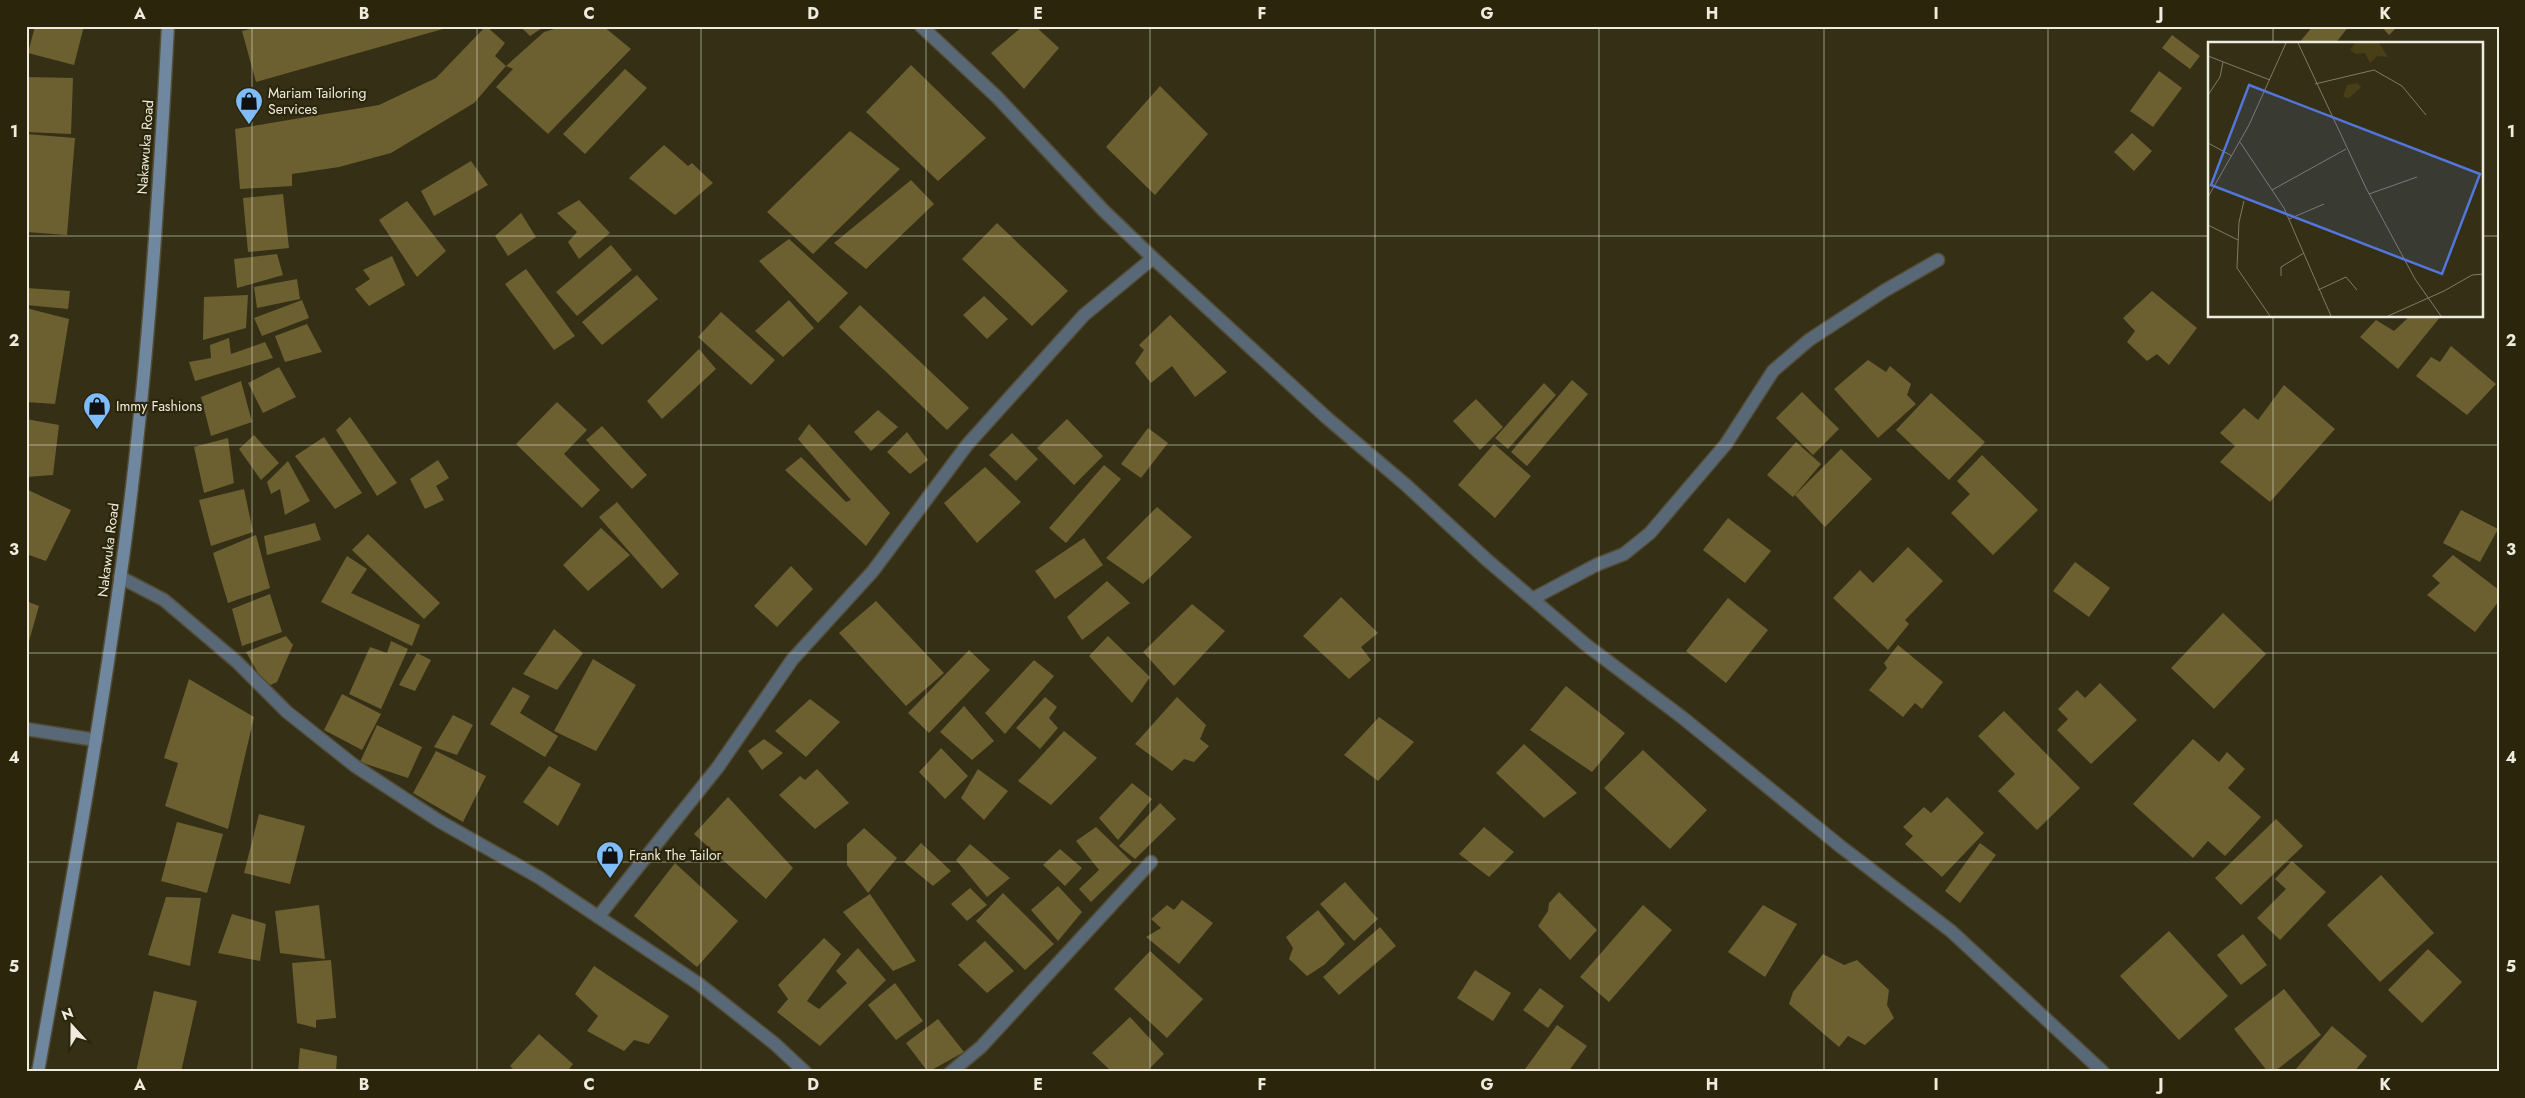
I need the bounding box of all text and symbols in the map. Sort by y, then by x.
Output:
text: A [133,2,146,25]
text: B [359,2,369,25]
text: C [583,2,595,25]
text: D [807,2,819,25]
text: E [1033,2,1043,25]
text: F [1258,2,1266,25]
text: G [1480,2,1494,25]
text: H [1706,2,1718,25]
text: I [1933,2,1939,25]
text: J [2155,2,2164,25]
text: K [2379,2,2391,25]
inset map [2208,42,2482,318]
place label: Mariam Tailoring Services [268,83,367,119]
shop icon: Mariam Tailoring Services [234,86,264,125]
street label: Nakawuka Road [132,99,158,195]
text: 1 [10,120,18,143]
text: 1 [2507,120,2515,143]
text: 2 [9,329,19,352]
text: 2 [2506,329,2516,352]
shop icon: Immy Fashions [82,391,112,430]
place label: Immy Fashions [116,396,202,416]
street label: Nakawuka Road [92,502,124,598]
text: 3 [9,538,19,561]
text: 3 [2506,538,2516,561]
text: 4 [8,746,20,769]
text: 4 [2505,746,2517,769]
shop icon: Frank The Tailor [595,840,625,879]
place label: Frank The Tailor [629,845,722,865]
text: 5 [9,955,19,978]
text: 5 [2506,955,2516,978]
north arrow [48,1000,98,1050]
text: N [59,1003,76,1025]
text: A [133,1073,146,1096]
text: B [359,1073,369,1096]
text: C [583,1073,595,1096]
text: D [807,1073,819,1096]
text: E [1033,1073,1043,1096]
text: F [1258,1073,1266,1096]
text: G [1480,1073,1494,1096]
text: H [1706,1073,1718,1096]
text: I [1933,1073,1939,1096]
text: J [2155,1073,2164,1096]
text: K [2379,1073,2391,1096]

